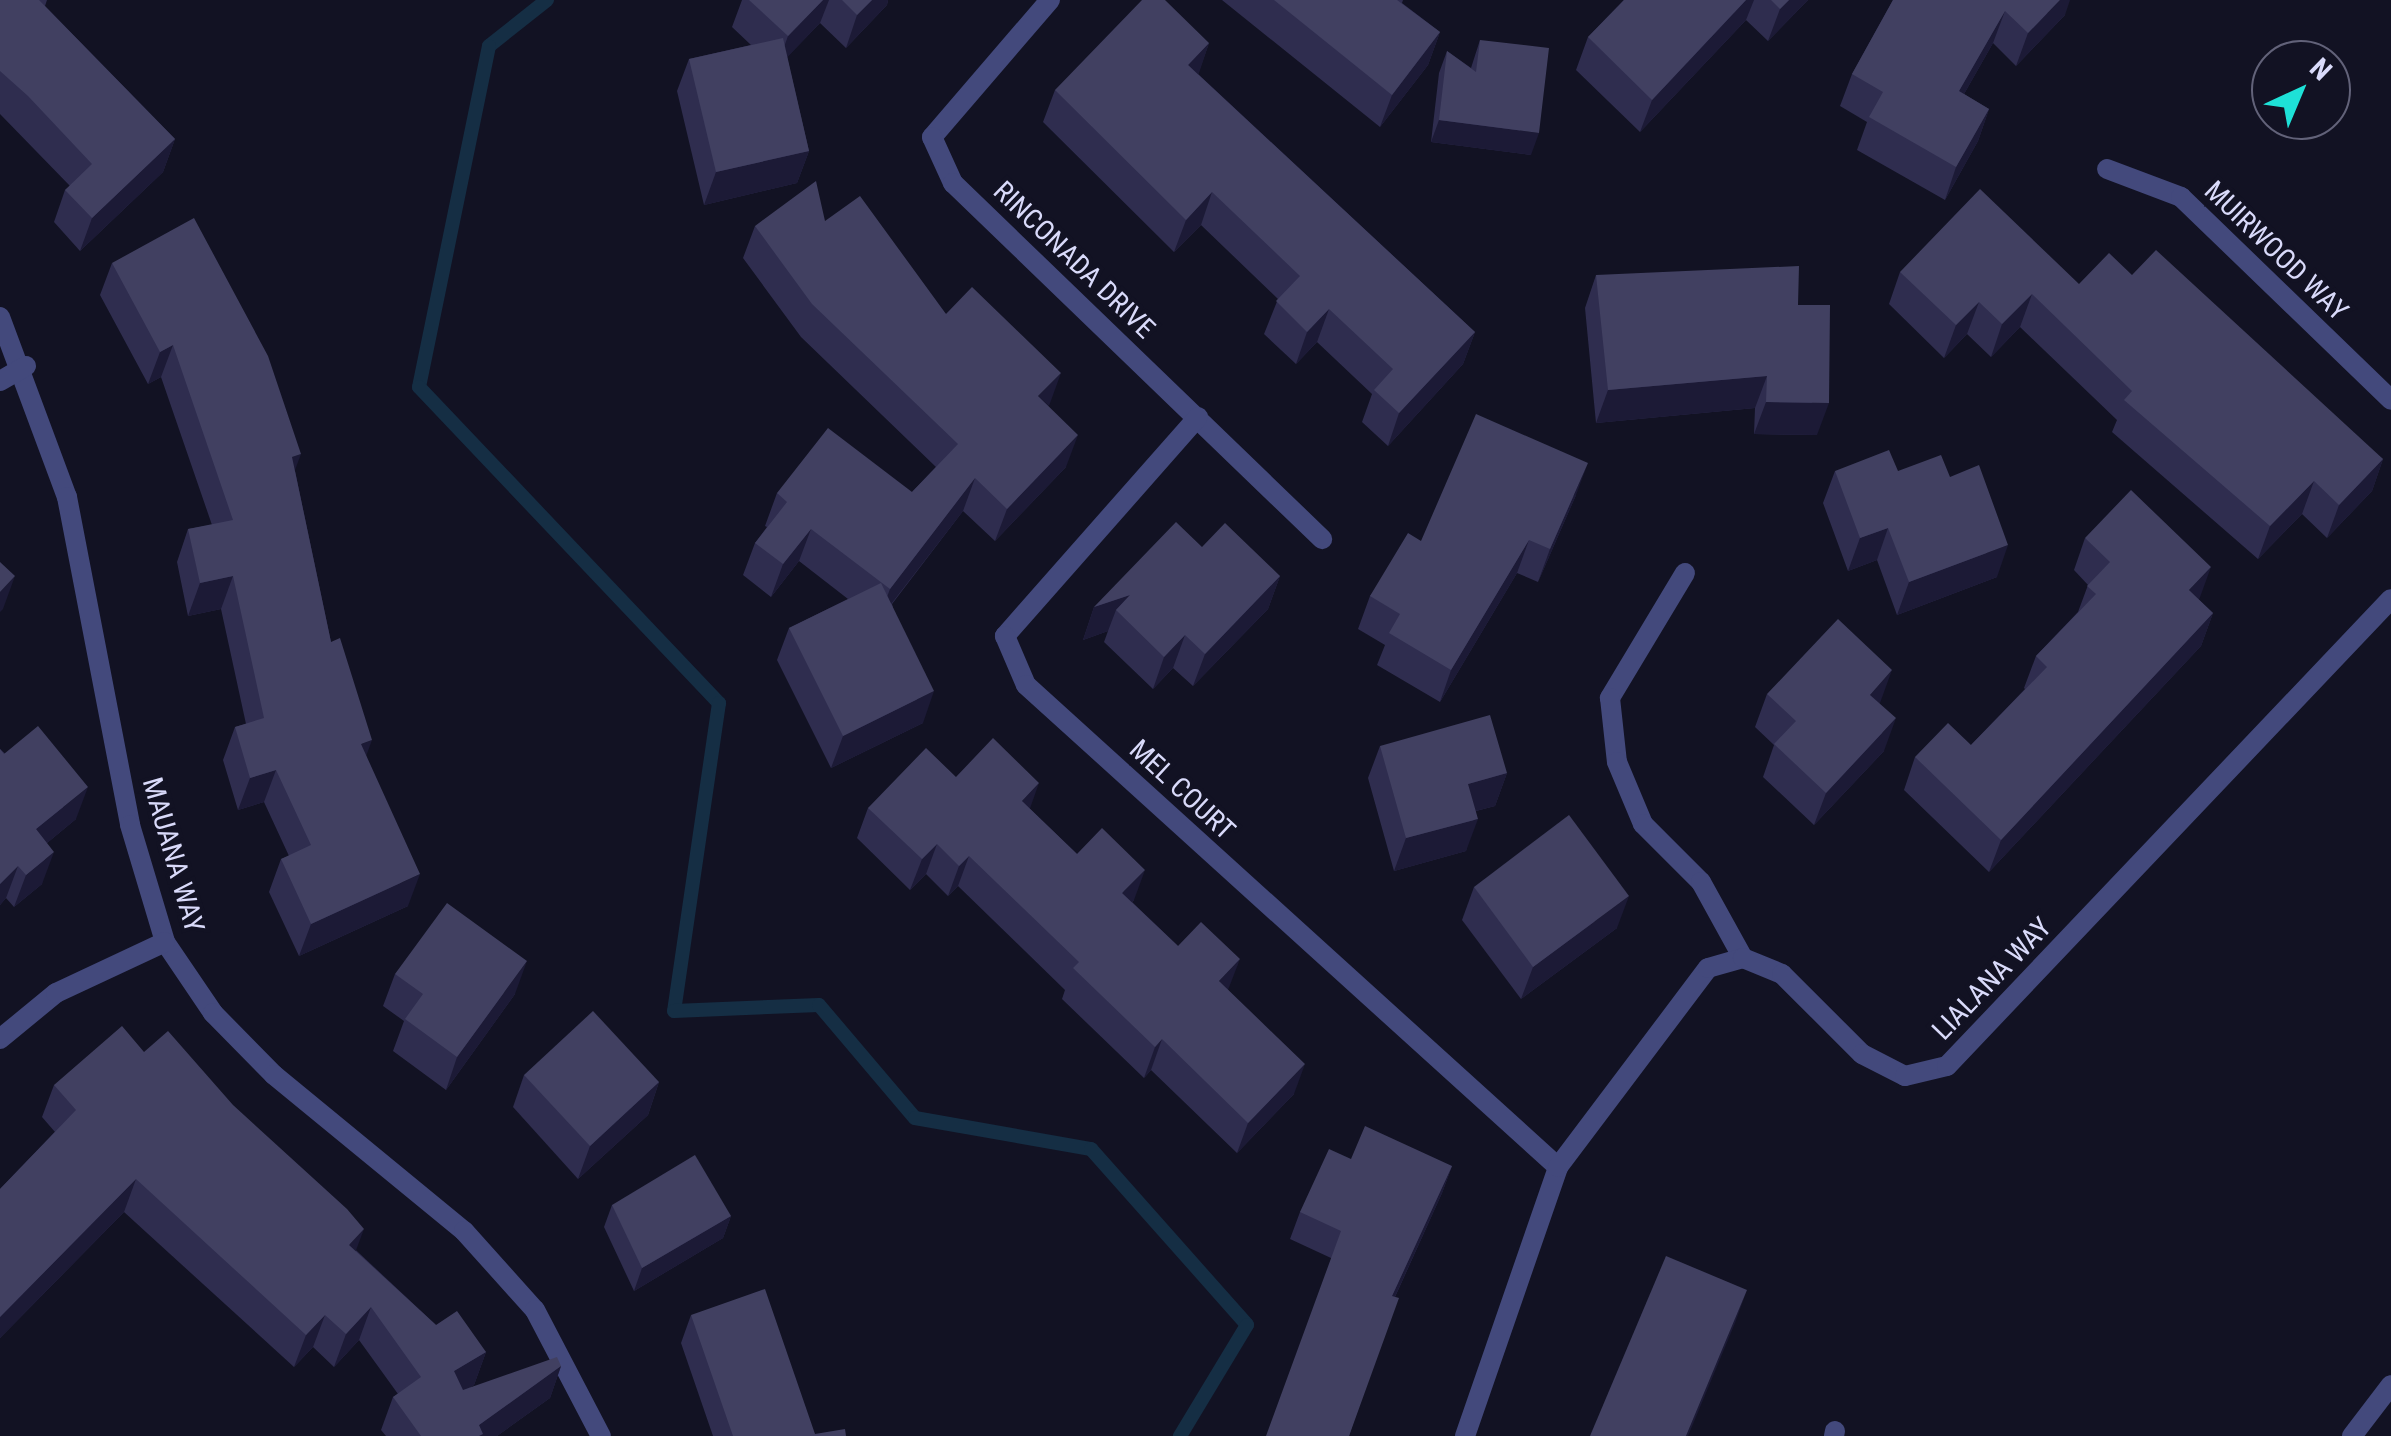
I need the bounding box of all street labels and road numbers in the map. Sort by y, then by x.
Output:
street label: RINCONADA DRIVE [986,174,1162,346]
street label: MUIRWOOD WAY [2197,174,2355,328]
street label: MEL COURT [1122,733,1242,847]
street label: MAUANA WAY [135,774,211,936]
street label: LIALANA WAY [1925,911,2059,1047]

